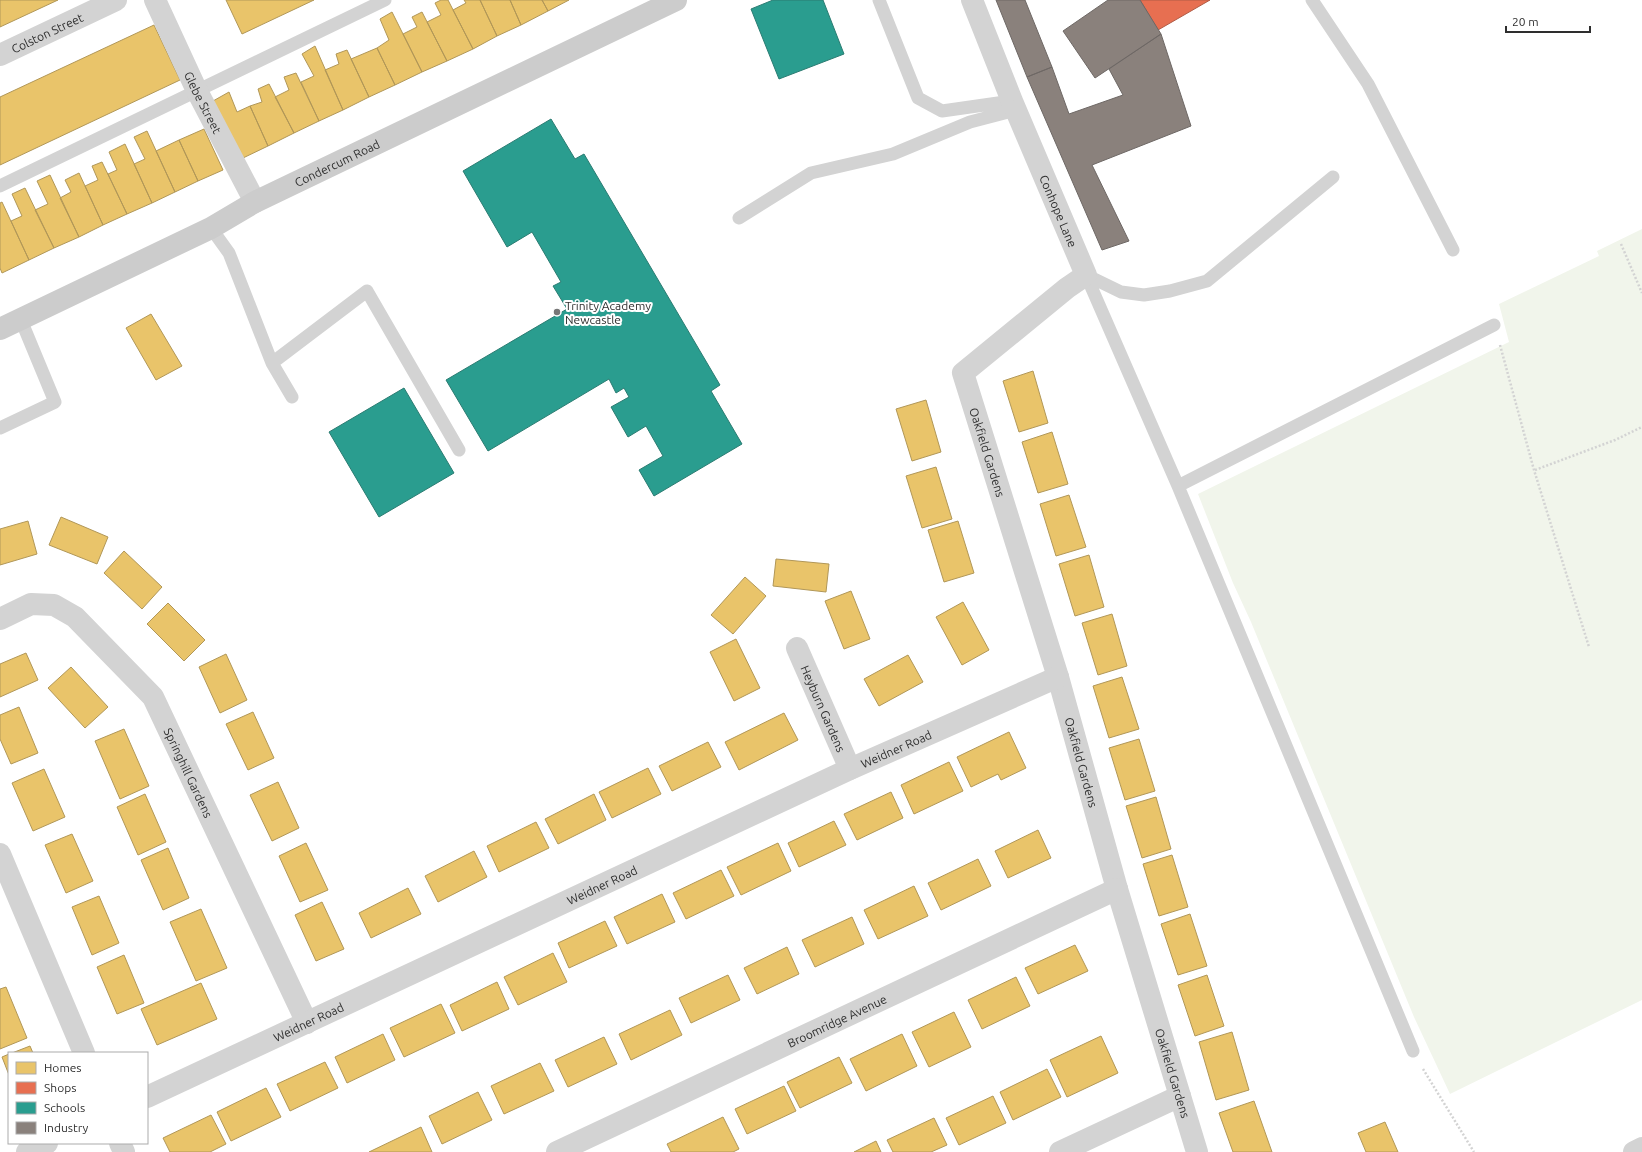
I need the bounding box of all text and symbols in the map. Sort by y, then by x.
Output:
scale bar [1506,8,1590,34]
street label: Colston Street [9,10,85,55]
text: 20 m [1512,15,1539,28]
street label: Glebe Street [182,69,224,136]
street label: Condercum Road [292,137,382,189]
street label: Conhope Lane [1038,173,1080,249]
place label: Trinity Academy Newcastle [565,299,651,326]
marker: Trinity Academy Newcastle [552,307,562,317]
street label: Oakfield Gardens [968,406,1008,499]
street label: Heyburn Gardens [799,663,848,754]
street label: Oakfield Gardens [1063,716,1100,809]
street label: Springhill Gardens [162,726,215,820]
street label: Weidner Road [859,727,933,770]
street label: Weidner Road [565,863,639,907]
street label: Broomridge Avenue [785,992,888,1049]
street label: Weidner Road [271,1000,345,1044]
street label: Oakfield Gardens [1153,1027,1193,1119]
legend [8,1052,148,1144]
text: Homes [44,1061,82,1074]
text: Shops [44,1081,76,1094]
text: Schools [44,1101,85,1114]
text: Industry [44,1121,89,1134]

